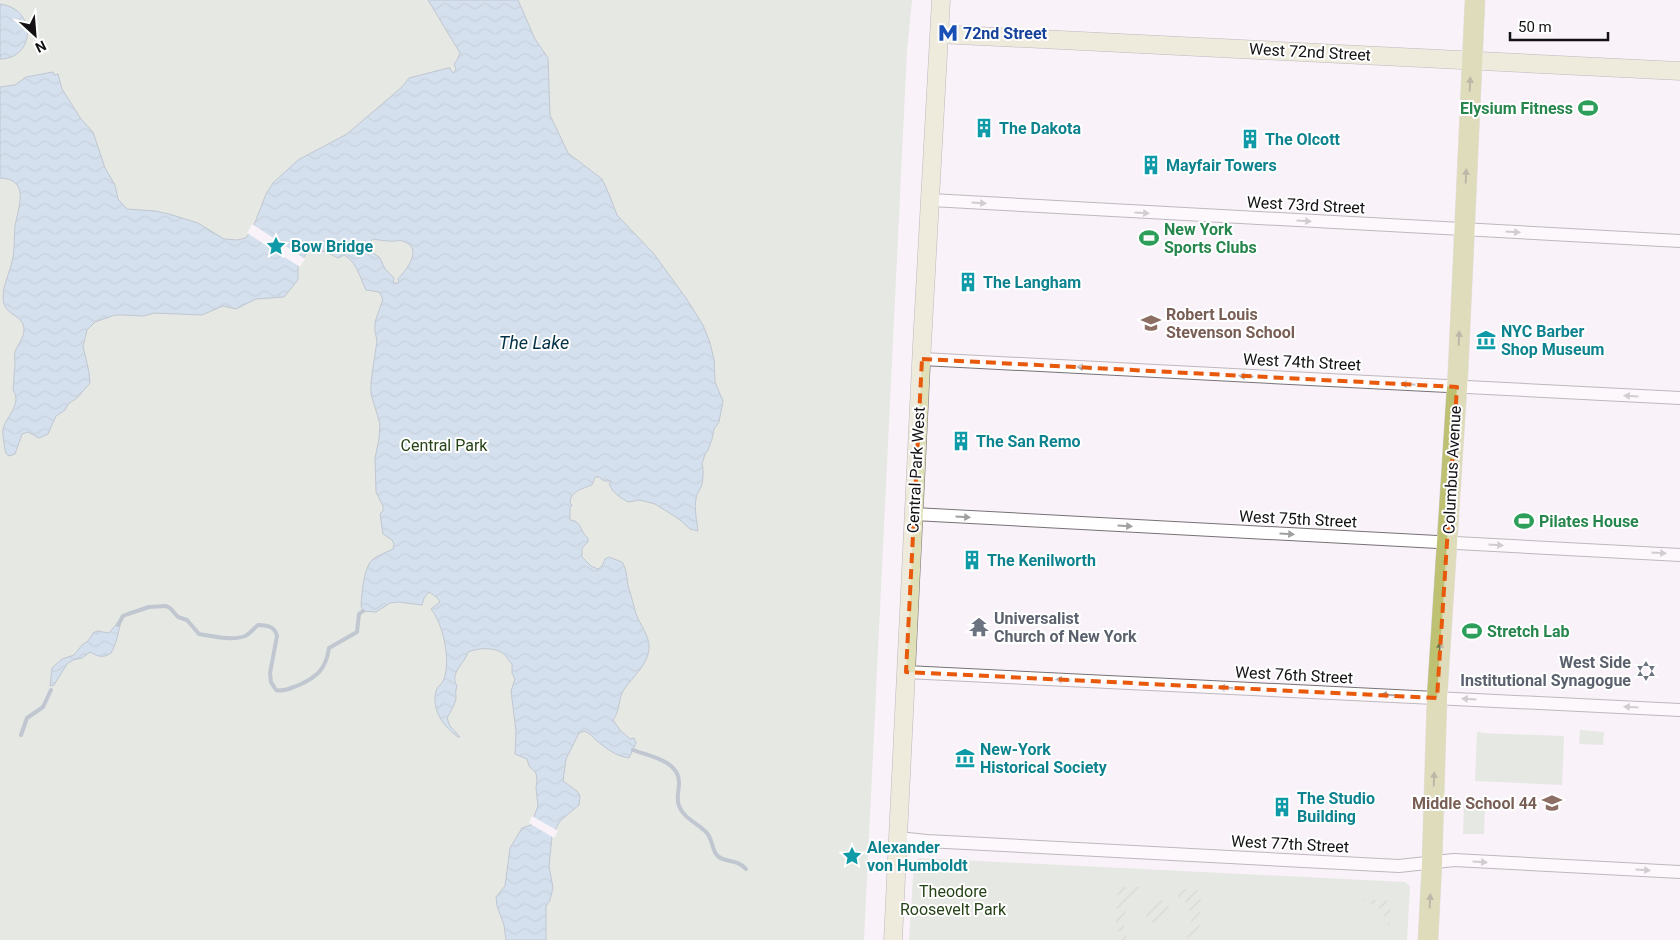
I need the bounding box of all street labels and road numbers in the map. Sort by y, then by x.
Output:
street label: West 72nd Street [1249,39,1371,65]
street label: West 73rd Street [1246,192,1366,218]
street label: West 74th Street [1243,349,1361,375]
street label: Columbus Avenue [1439,405,1465,535]
street label: Central Park West [903,406,929,534]
street label: West 75th Street [1239,506,1357,532]
street label: West 76th Street [1235,662,1353,688]
street label: West 77th Street [1231,831,1349,857]

